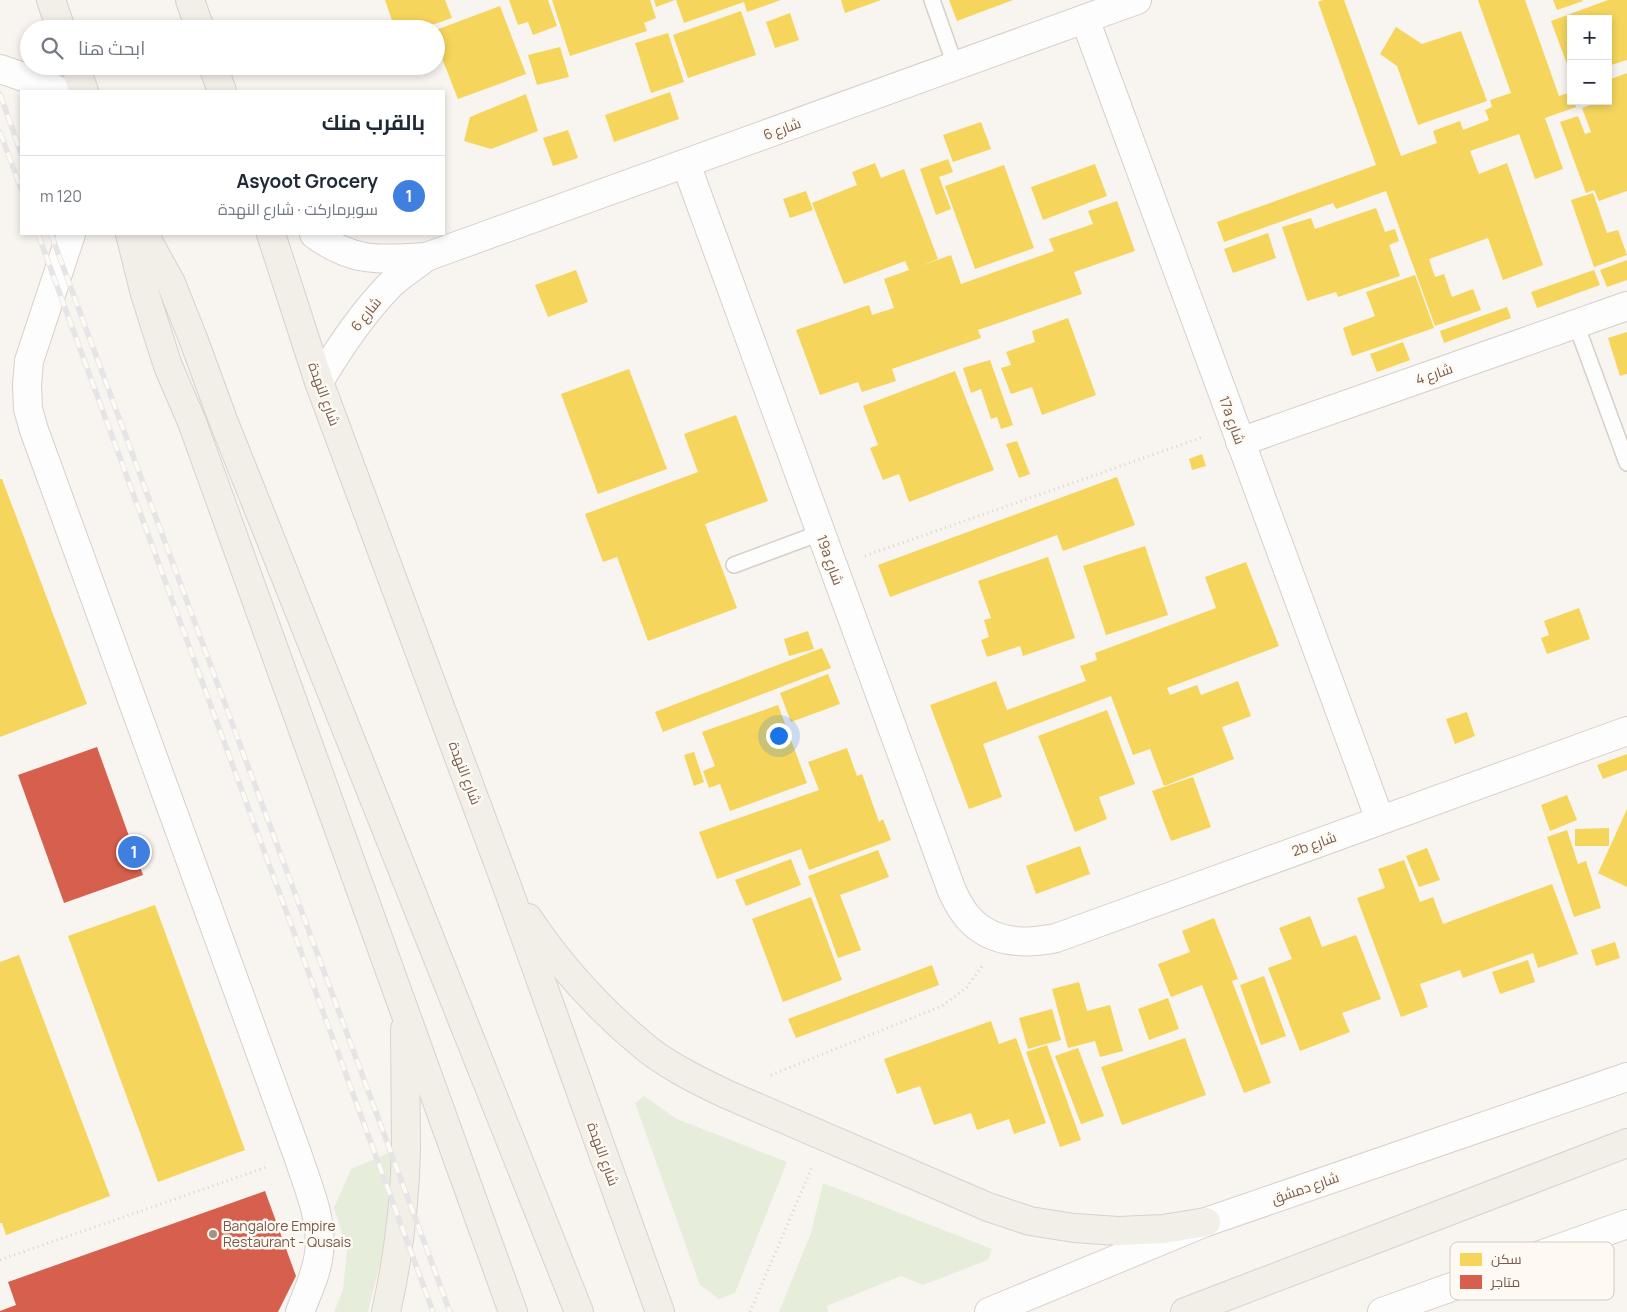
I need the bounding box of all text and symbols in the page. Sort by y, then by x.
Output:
map controls [1567,15,1612,105]
button: + [1567,15,1612,60]
search box [20,20,445,75]
icon: search [38,34,66,62]
text: ابحث هنا [78,35,145,61]
button: − [1567,60,1612,105]
text: بالقرب منك [322,108,425,136]
street label: شارع 6 [760,113,803,144]
text: Asyoot Grocery [237,168,378,194]
text: 120 m [40,185,82,207]
text: 1 [406,185,413,207]
text: سوبرماركت · شارع النهدة [218,198,378,220]
street label: شارع 6 [346,293,385,335]
street label: شارع 4 [1413,358,1455,389]
street label: شارع النهدة [304,359,345,428]
street label: 17a شارع [1215,393,1250,447]
street label: 19a شارع [813,532,848,587]
your location [766,723,792,749]
street label: شارع النهدة [445,738,486,807]
street label: 2b شارع [1289,827,1339,860]
pin: 1 [118,833,150,871]
street label: شارع النهدة [583,1119,624,1188]
street label: شارع دمشق [1269,1167,1341,1208]
place label: Bangalore Empire Restaurant - Qusais [223,1216,351,1251]
marker: Bangalore Empire Restaurant - Qusais [207,1228,219,1240]
legend [1450,1242,1614,1300]
text: سكن [1491,1249,1522,1268]
text: متاجر [1490,1272,1520,1291]

